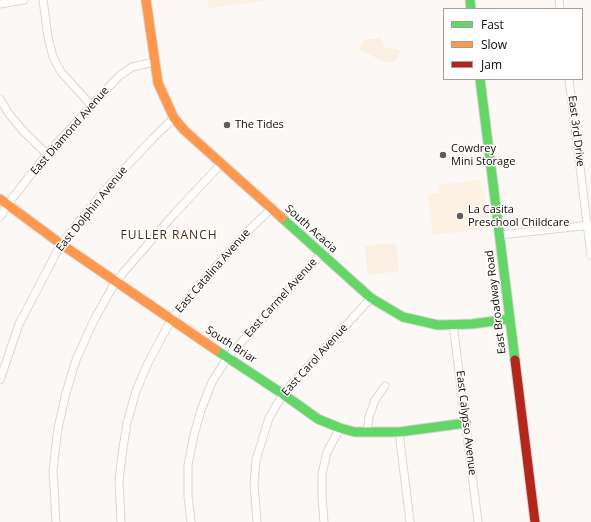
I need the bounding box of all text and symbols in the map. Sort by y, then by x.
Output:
legend [443,8,583,80]
text: Fast [481,16,504,33]
text: Slow [481,36,507,53]
text: Jam [481,56,502,73]
street label: East Diamond Avenue [28,84,112,178]
street label: East 3rd Drive [565,95,587,167]
place label: The Tides [235,118,284,132]
marker: The Tides [222,120,232,130]
place label: Cowdrey Mini Storage [451,142,515,168]
marker: Cowdrey Mini Storage [438,150,448,160]
street label: East Dolphin Avenue [54,164,130,254]
street label: South Acacia [282,202,340,256]
place label: La Casita Preschool Childcare [468,203,569,229]
marker: La Casita Preschool Childcare [455,211,465,221]
street label: East Catalina Avenue [173,226,253,316]
district label: FULLER RANCH [120,229,218,243]
street label: East Broadway Road [483,249,509,355]
street label: East Carmel Avenue [242,256,320,340]
street label: East Carol Avenue [279,321,351,399]
street label: South Briar [203,324,259,366]
street label: East Calypso Avenue [453,370,479,476]

